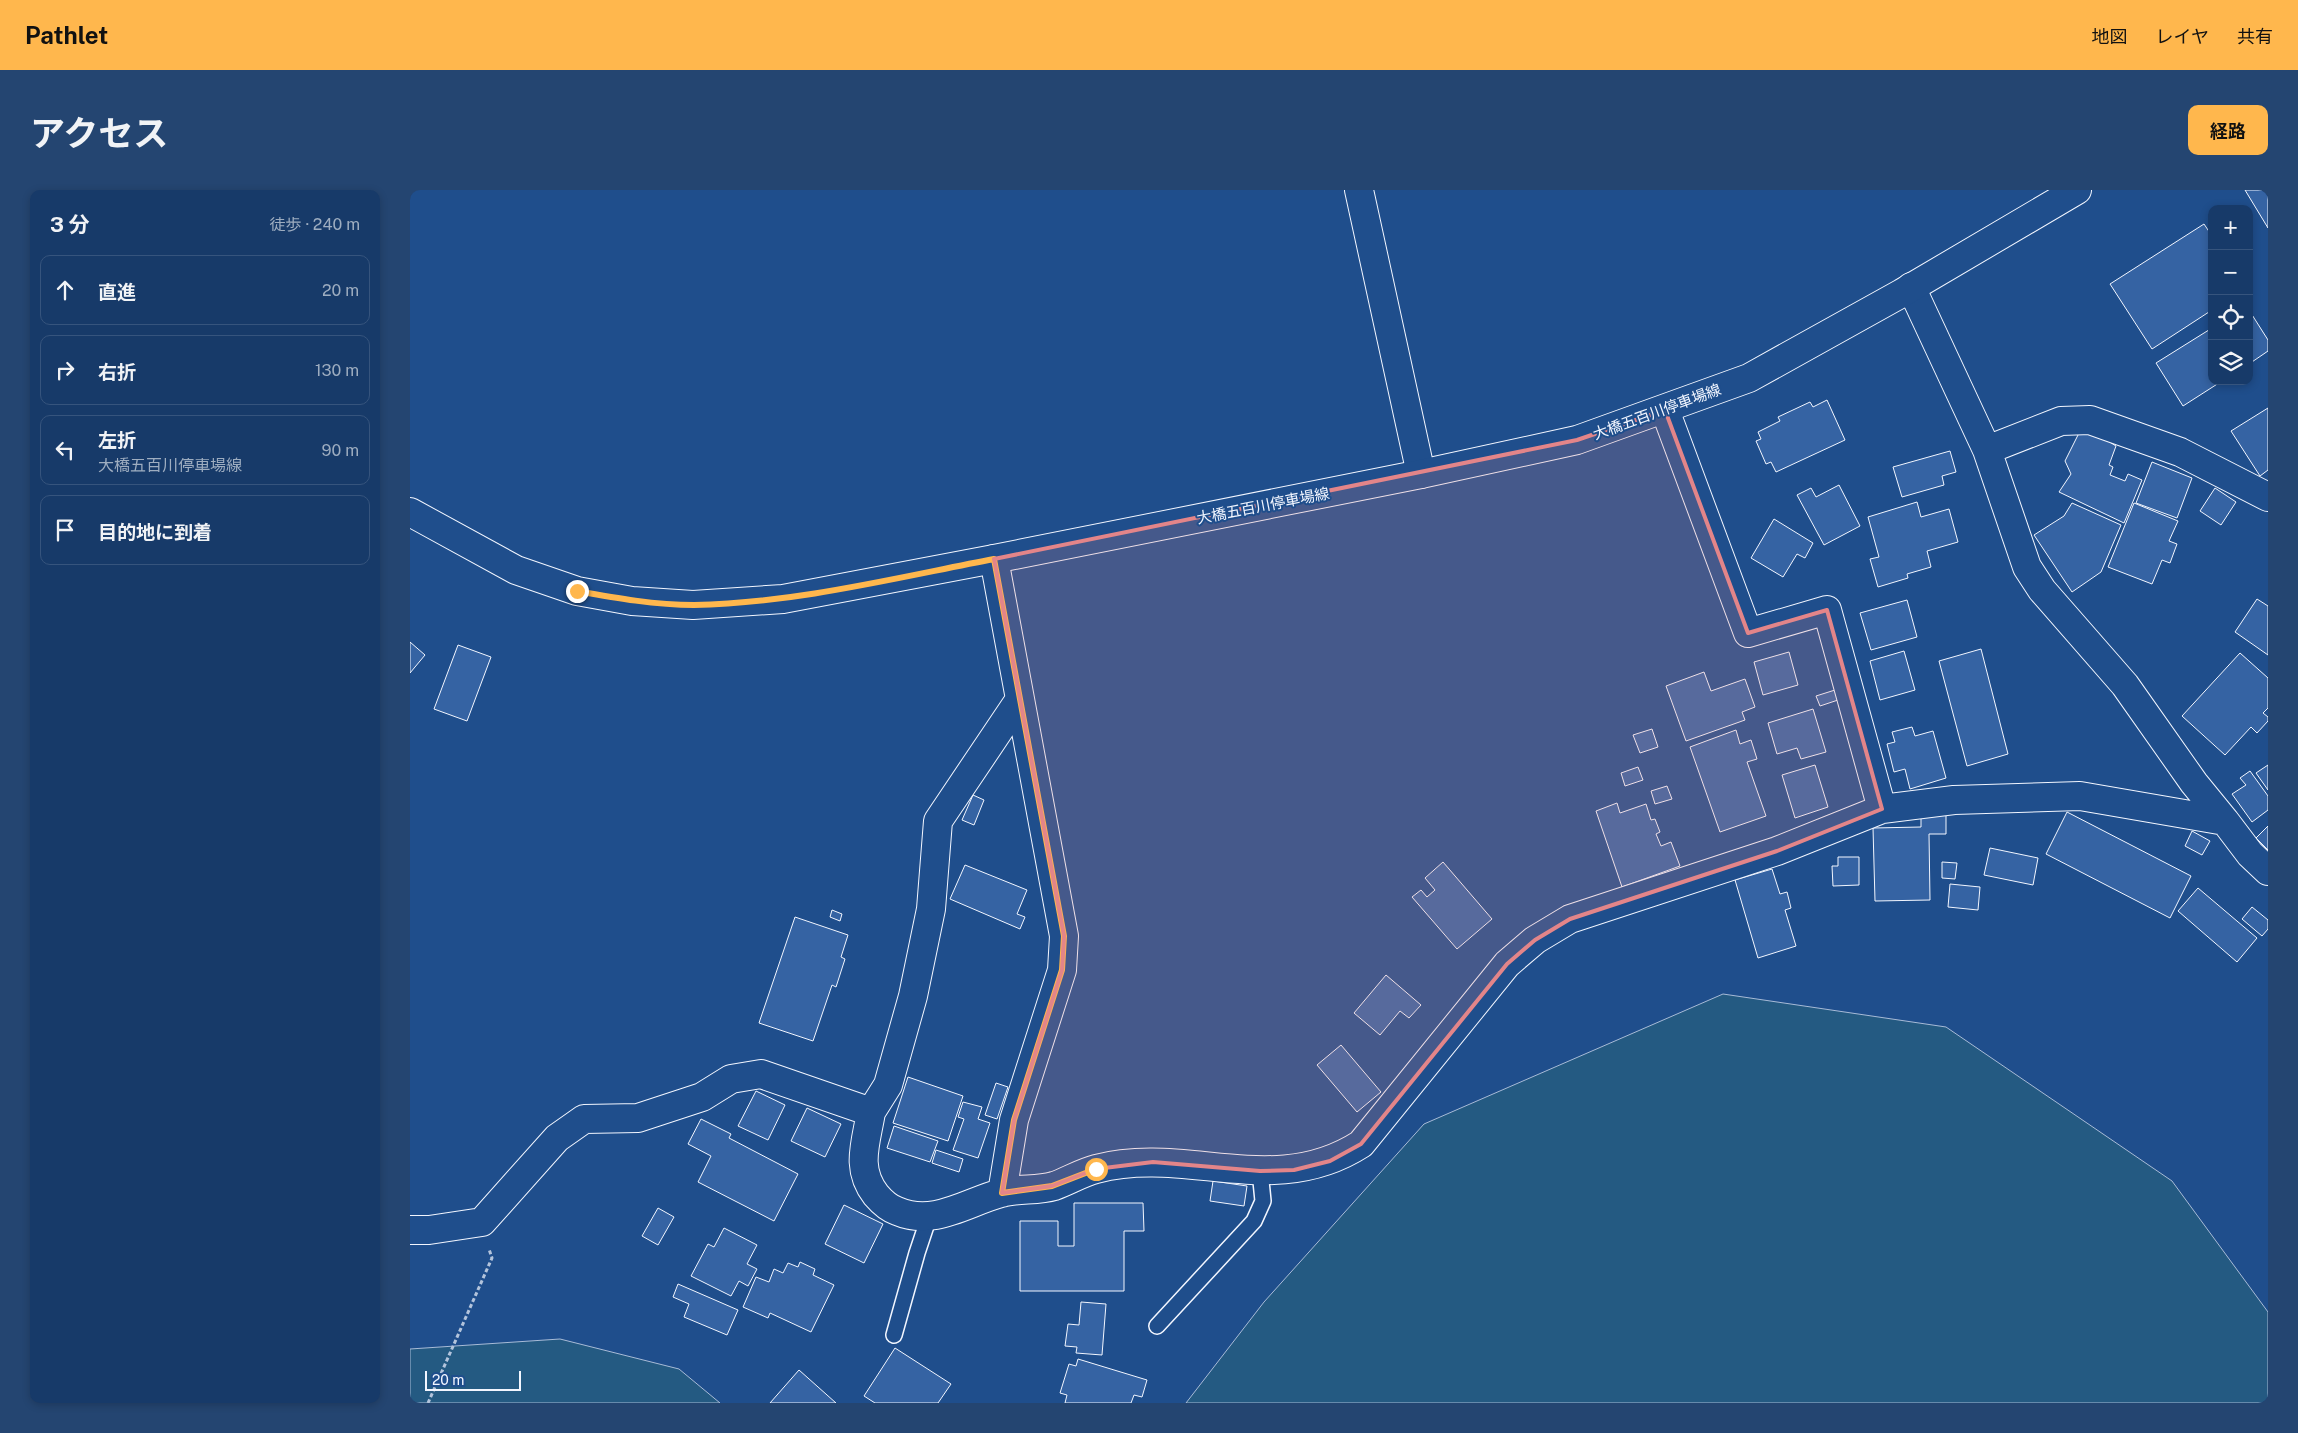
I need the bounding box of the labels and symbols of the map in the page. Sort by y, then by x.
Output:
street label: 大橋五百川停車場線 [1590,380,1723,443]
street label: 大橋五百川停車場線 [1195,484,1331,527]
route end [566,580,589,603]
route start [1085,1158,1108,1181]
scale bar [425,1368,521,1391]

